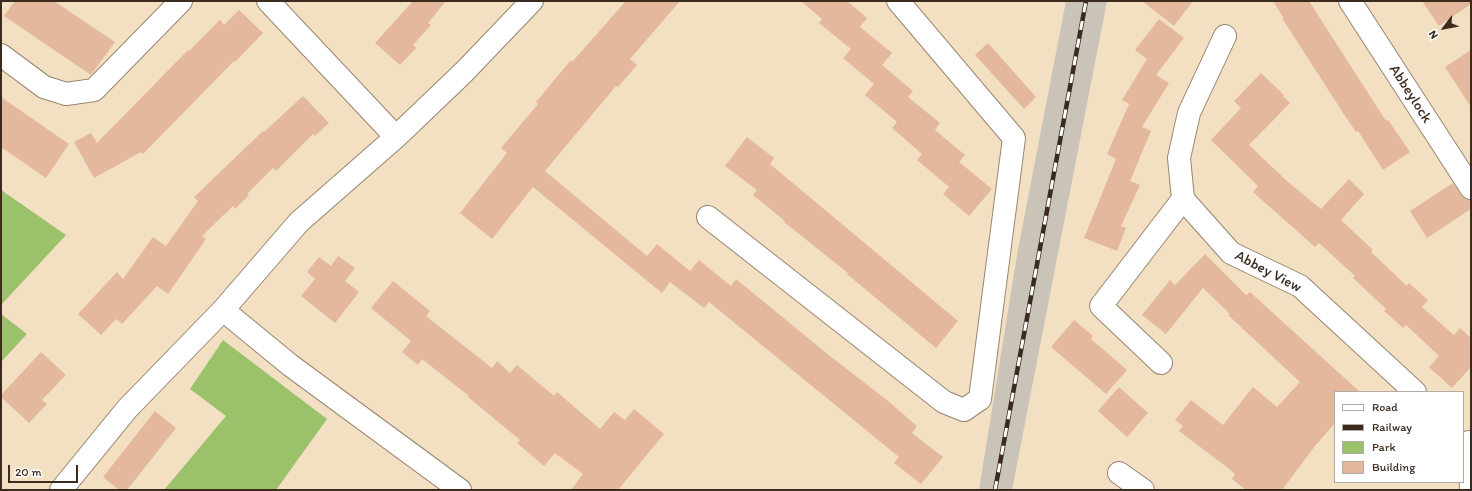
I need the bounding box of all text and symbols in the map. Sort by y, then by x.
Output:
north arrow [1424,8,1464,48]
text: N [1426,28,1441,41]
street label: Abbeylock [1385,61,1435,127]
street label: Abbey View [1232,247,1304,297]
legend [1334,391,1464,483]
text: Road [1372,400,1398,414]
text: Railway [1372,420,1412,434]
text: Park [1372,440,1396,454]
scale bar [10,457,80,483]
text: Building [1372,460,1415,474]
text: 20 m [15,465,42,479]

